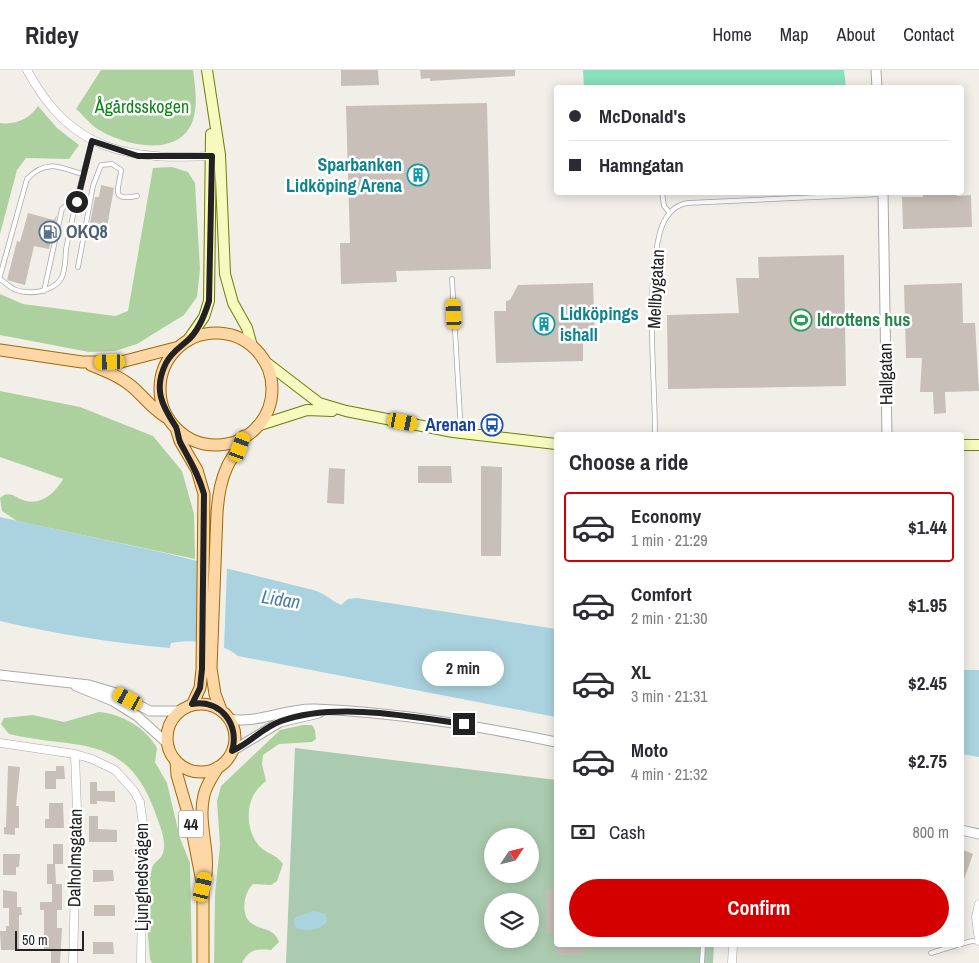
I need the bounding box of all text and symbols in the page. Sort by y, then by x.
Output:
text: Ridey [25,19,79,51]
text: Home [712,22,752,47]
text: Map [780,22,809,47]
text: About [837,22,875,47]
text: Contact [903,22,954,47]
park label: Ågårdsskogen [94,94,189,119]
text: McDonald's [599,103,686,129]
place label: Sparbanken Lidköping Arena [286,152,403,198]
text: Hamngatan [599,152,684,178]
building icon: Sparbanken Lidköping Arena [406,163,430,187]
route start [66,191,88,213]
place label: OKQ8 [66,219,108,244]
fuel station icon: OKQ8 [38,220,62,244]
street label: Mellbygatan [641,249,670,329]
car [445,299,462,329]
place label: Lidköpings ishall [560,301,639,347]
place label: Idrottens hus [817,307,911,332]
sports icon: Idrottens hus [789,308,813,332]
building icon: Lidköpings ishall [532,312,556,336]
street label: Hallgatan [872,343,899,405]
car [94,354,125,370]
car [386,412,419,432]
place label: Arenan [425,412,476,437]
bus stop icon: Arenan [480,413,504,437]
car [227,430,252,464]
text: Choose a ride [569,447,688,477]
text: Economy [631,503,701,529]
icon: car [571,505,616,550]
text: $1.44 [908,514,947,540]
text: 1 min · 21:29 [631,529,708,551]
text: Comfort [631,581,692,607]
water label: Lidan [260,583,302,615]
icon: car [571,583,616,628]
text: $1.95 [908,592,947,618]
text: 2 min · 21:30 [631,607,708,629]
callout: 2 min [423,652,505,686]
text: 2 min [446,657,480,679]
text: XL [631,659,651,685]
icon: car [571,661,616,706]
text: $2.45 [908,670,947,696]
car [111,685,144,713]
text: 3 min · 21:31 [631,685,708,707]
route end [453,713,475,735]
text: Moto [631,737,668,763]
icon: car [571,739,616,784]
text: $2.75 [908,748,947,774]
text: 4 min · 21:32 [631,763,708,785]
street label: Dalholmsgatan [61,809,88,907]
road number: 44 [178,811,204,838]
icon: cash [569,818,597,846]
text: Cash [609,819,645,845]
text: 800 m [913,821,949,843]
street label: Ljunghedsvägen [129,823,154,931]
north arrow [484,828,539,882]
map controls [484,828,539,948]
car [192,871,213,903]
button: Confirm [569,879,949,937]
button: layers [484,893,539,948]
scale bar [15,928,84,951]
text: 50 m [22,931,48,949]

